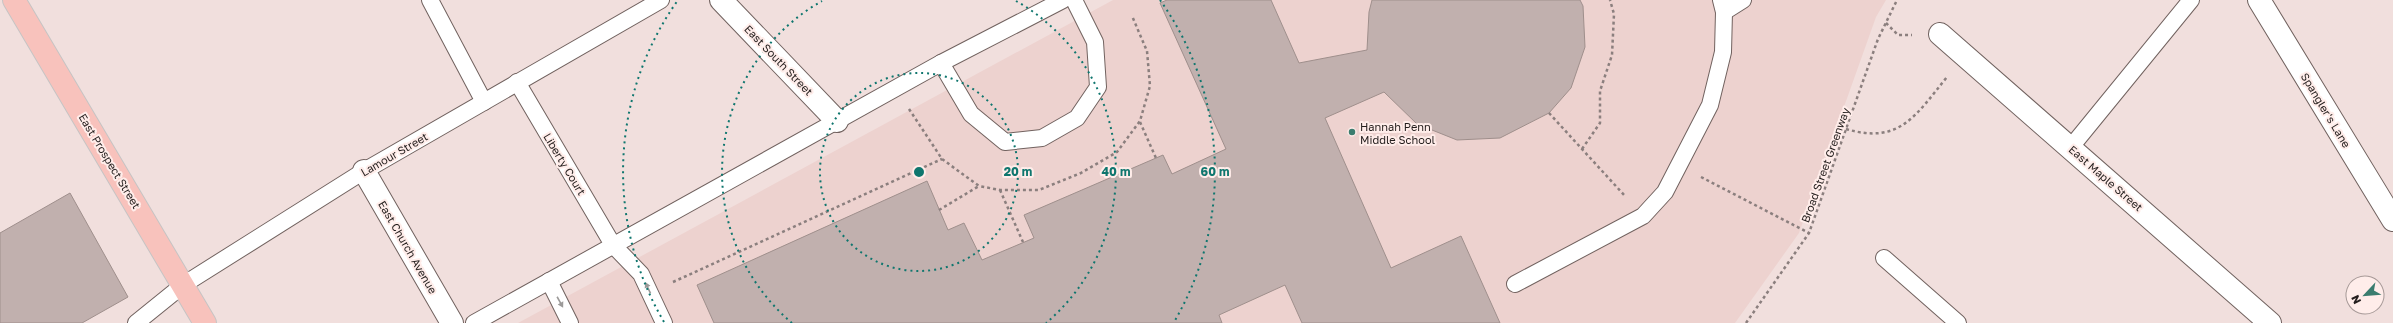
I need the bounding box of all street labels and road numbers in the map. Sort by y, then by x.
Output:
street label: East South Street [742,22,816,98]
street label: Spangler's Lane [2299,70,2353,150]
street label: Broad Street Greenway [1798,106,1852,224]
street label: East Prospect Street [76,111,144,211]
street label: Lamour Street [358,130,430,178]
street label: Liberty Court [541,131,589,197]
street label: East Maple Street [2067,142,2145,214]
street label: East Church Avenue [376,198,440,296]

